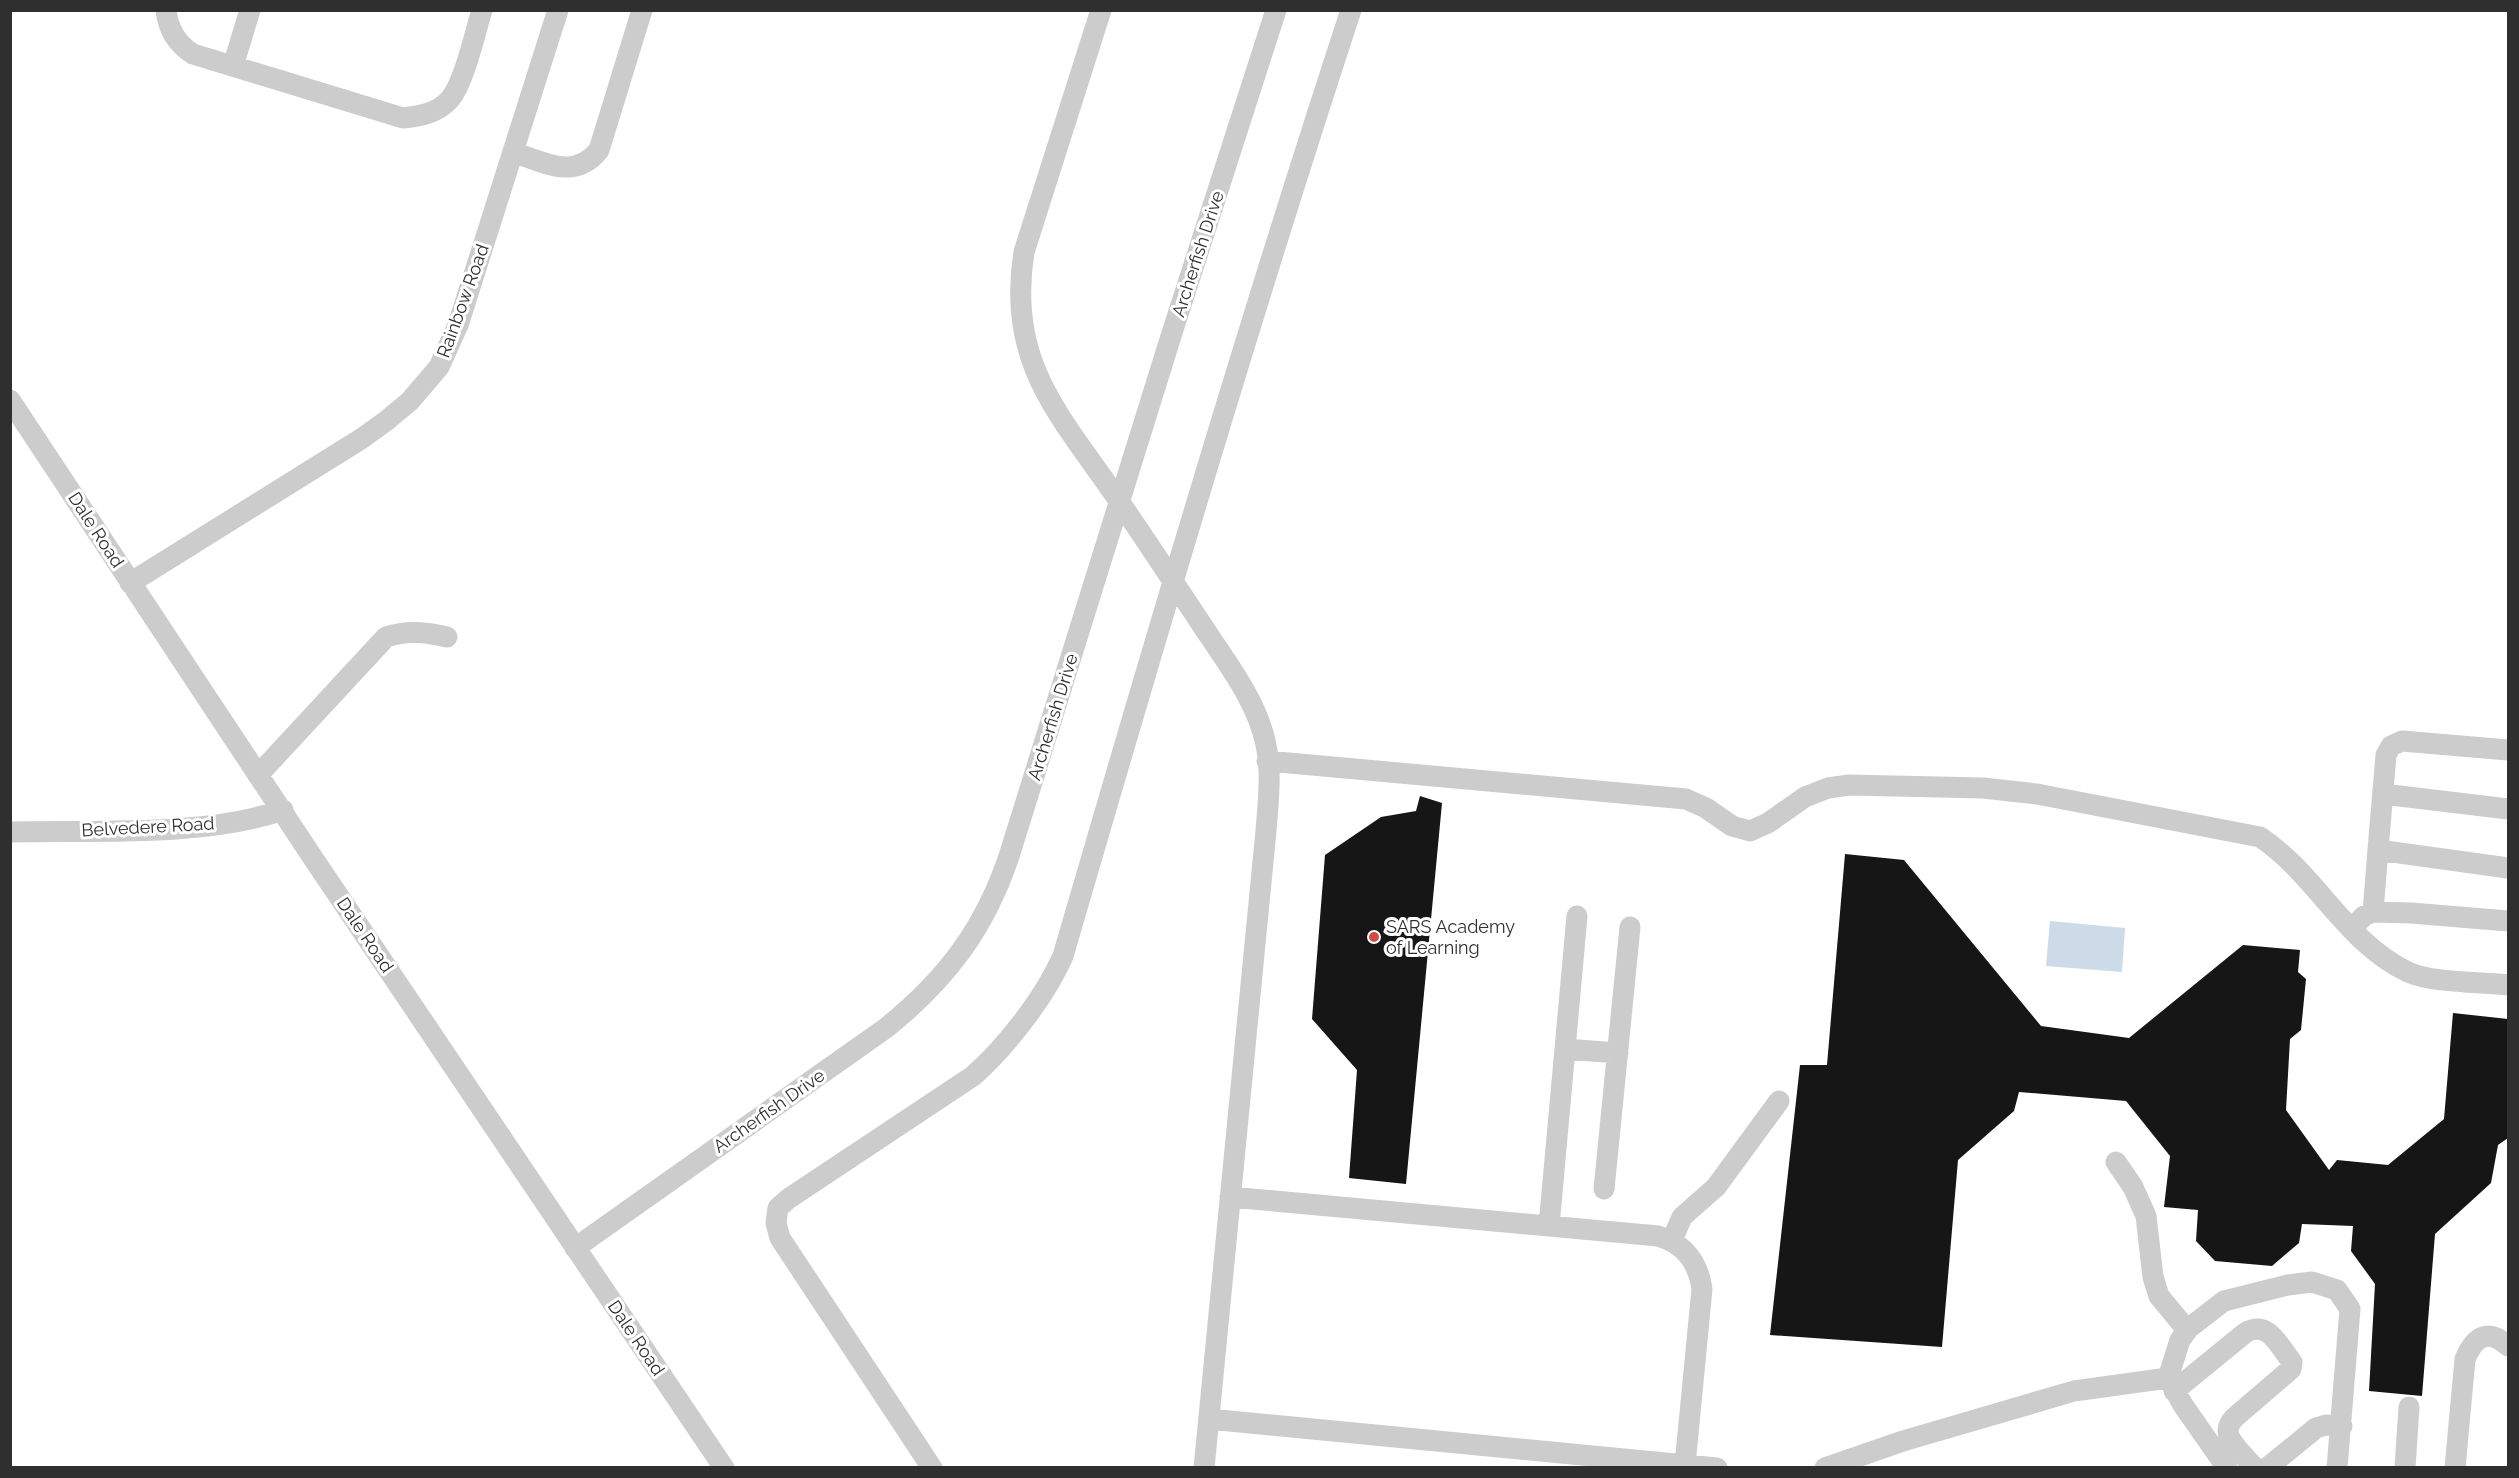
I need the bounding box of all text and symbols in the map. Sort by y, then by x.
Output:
street label: Archerfish Drive [1167,188,1228,320]
street label: Rainbow Road [432,241,493,360]
street label: Dale Road [64,488,129,571]
street label: Archerfish Drive [1023,651,1082,783]
street label: Belvedere Road [81,813,215,840]
street label: Dale Road [333,893,398,976]
place label: SARS Academy of Learning [1386,916,1515,958]
marker: SARS Academy of Learning [1367,930,1381,944]
street label: Archerfish Drive [709,1064,829,1157]
street label: Dale Road [604,1296,669,1379]

